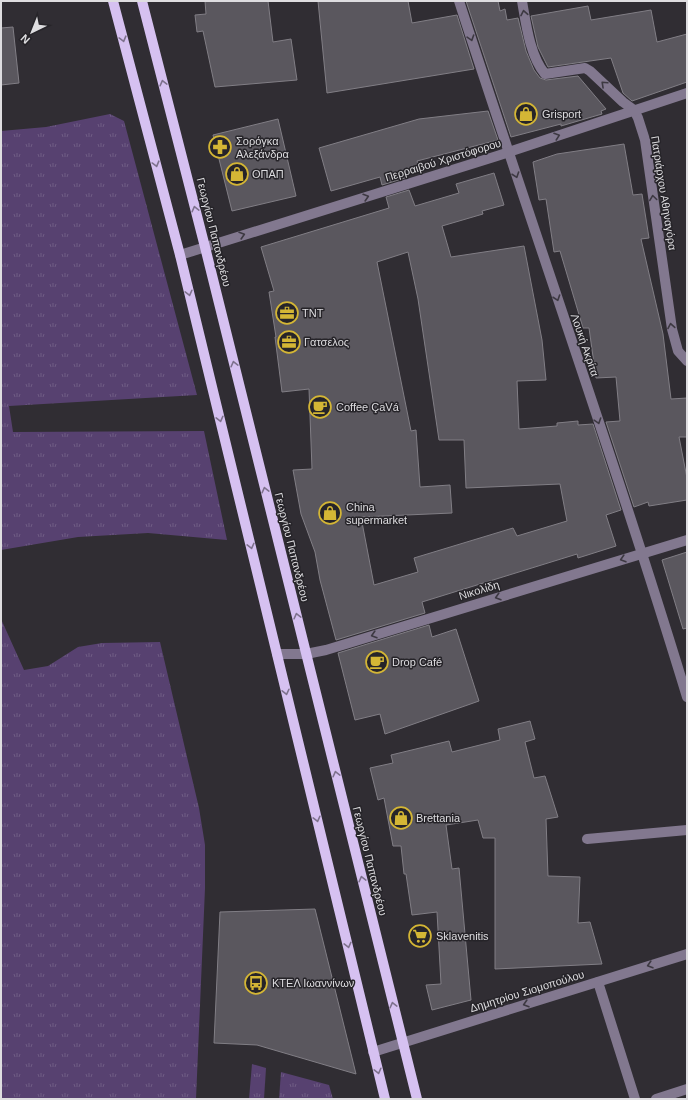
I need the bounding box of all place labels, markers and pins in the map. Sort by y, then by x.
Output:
shop icon: Grisport [513,101,539,127]
place label: Grisport [542,108,581,120]
pharmacy icon: Σορόγκα Αλεξάνδρα [207,134,233,160]
place label: Σορόγκα Αλεξάνδρα [236,135,290,160]
shop icon: ΟΠΑΠ [224,161,250,187]
place label: ΟΠΑΠ [252,168,284,180]
office icon: TNT [274,300,300,326]
place label: TNT [302,307,324,319]
office icon: Γατσελος [276,329,302,355]
place label: Γατσελος [304,336,349,348]
cafe icon: Coffee ÇaVá [307,394,333,420]
place label: Coffee ÇaVá [336,401,400,413]
shop icon: China supermarket [317,500,343,526]
place label: China supermarket [346,501,407,526]
cafe icon: Drop Café [364,649,390,675]
place label: Drop Café [392,656,442,668]
shop icon: Brettania [388,805,414,831]
place label: Brettania [416,812,461,824]
supermarket icon: Sklavenitis [407,923,433,949]
place label: Sklavenitis [436,930,489,942]
bus stop icon: ΚΤΕΛ Ιωαννίνων [243,970,269,996]
place label: ΚΤΕΛ Ιωαννίνων [272,977,355,989]

